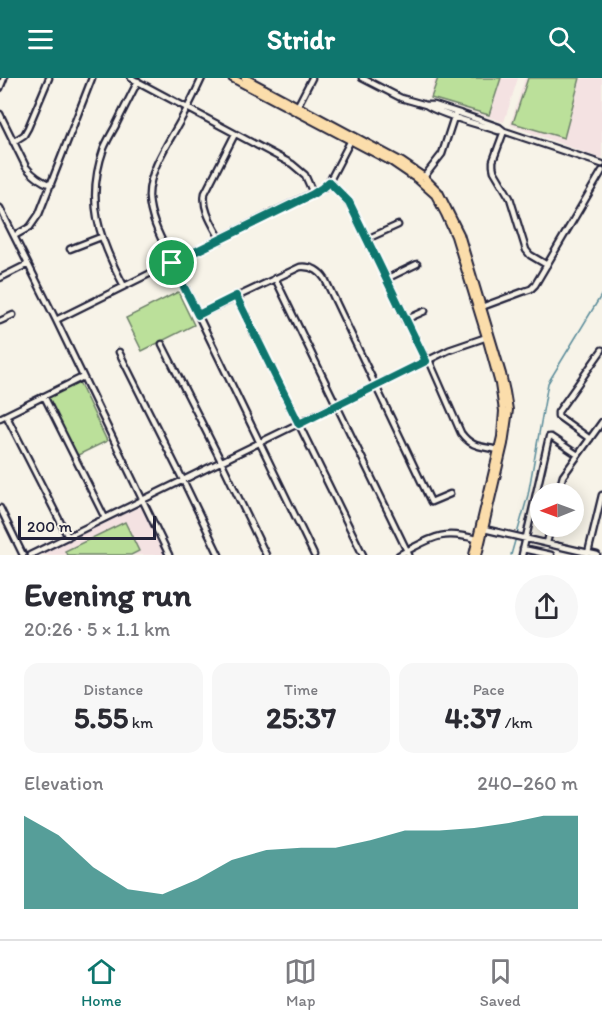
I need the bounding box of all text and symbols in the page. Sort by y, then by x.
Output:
icon: menu [24,23,57,56]
text: Stridr [267,23,335,56]
icon: search [545,23,578,56]
pin [146,237,197,288]
icon: arrive [155,246,188,279]
north arrow [530,483,584,537]
map controls [530,483,584,537]
scale bar [18,513,156,540]
text: 200 m [27,517,72,536]
text: Evening run [24,575,191,614]
button: share [515,575,578,638]
text: 20:26 · 5 × 1.1 km [24,617,170,641]
text: Distance [83,680,143,699]
text: Time [284,680,318,699]
text: Pace [473,680,505,699]
text: 5.55 [74,699,128,736]
text: 25:37 [266,699,336,736]
text: 4:37 [445,699,501,736]
text: km [128,713,153,732]
text: /km [501,713,533,732]
text: Elevation [24,771,103,795]
text: 240–260 m [477,771,578,795]
tab: Home [81,955,122,1010]
tab: Map [284,955,317,1010]
tab: Saved [480,955,521,1010]

